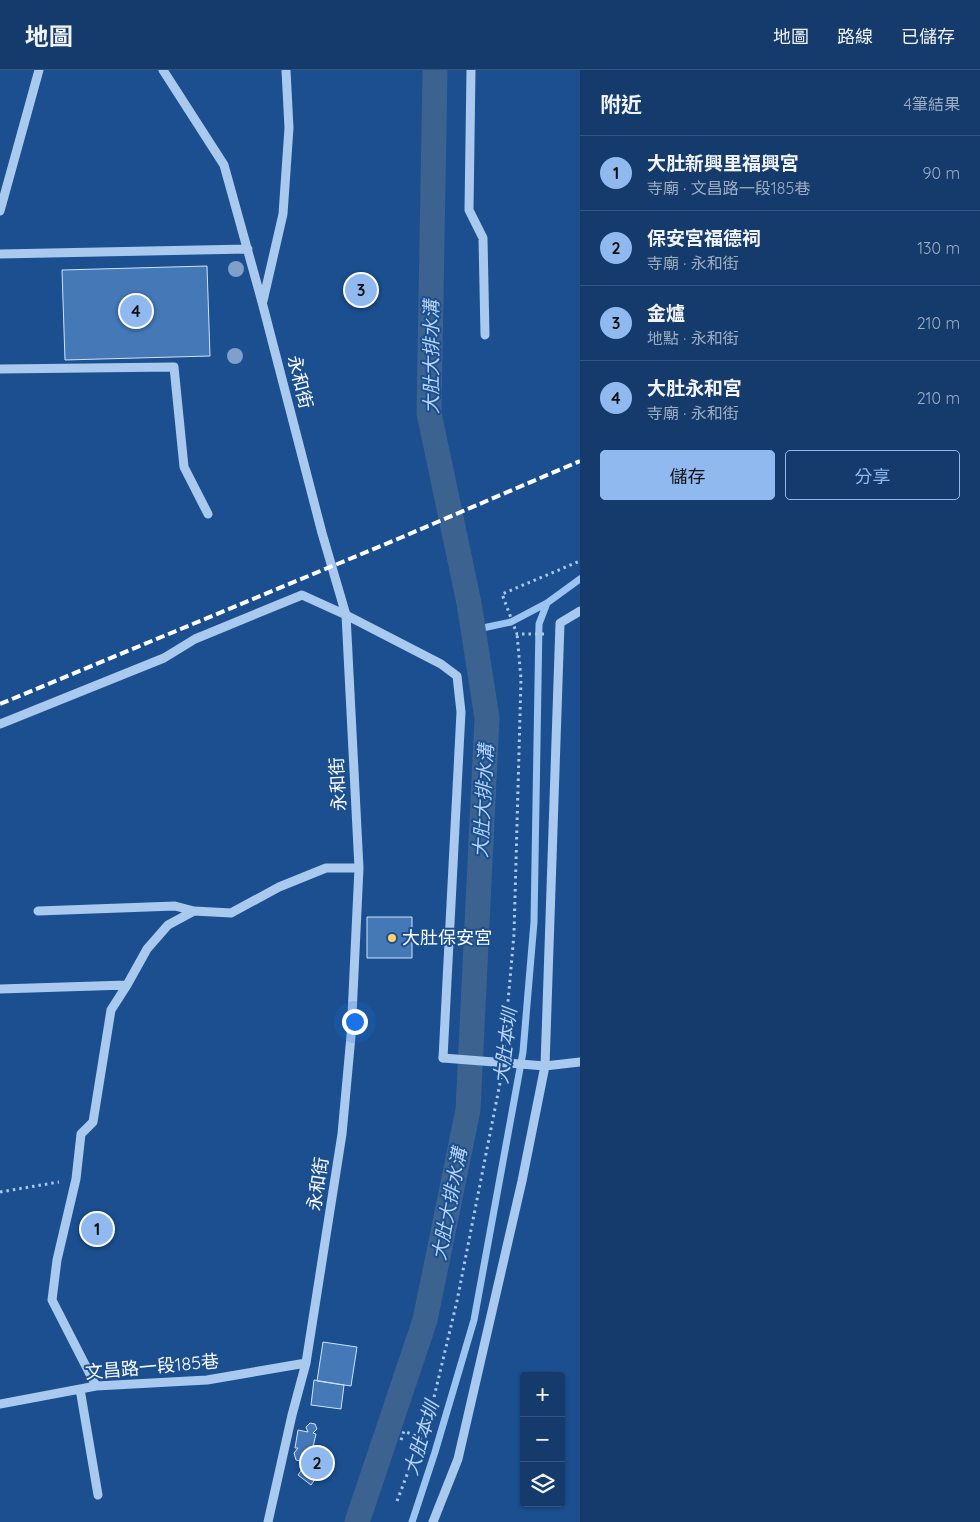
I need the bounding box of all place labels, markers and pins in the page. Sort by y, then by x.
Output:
pin: 3 [345,271,377,309]
pin: 4 [120,292,152,330]
place label: 大肚保安宮 [402,926,492,949]
marker: 大肚保安宮 [386,932,398,944]
pin: 1 [81,1210,113,1248]
pin: 2 [301,1444,333,1482]

